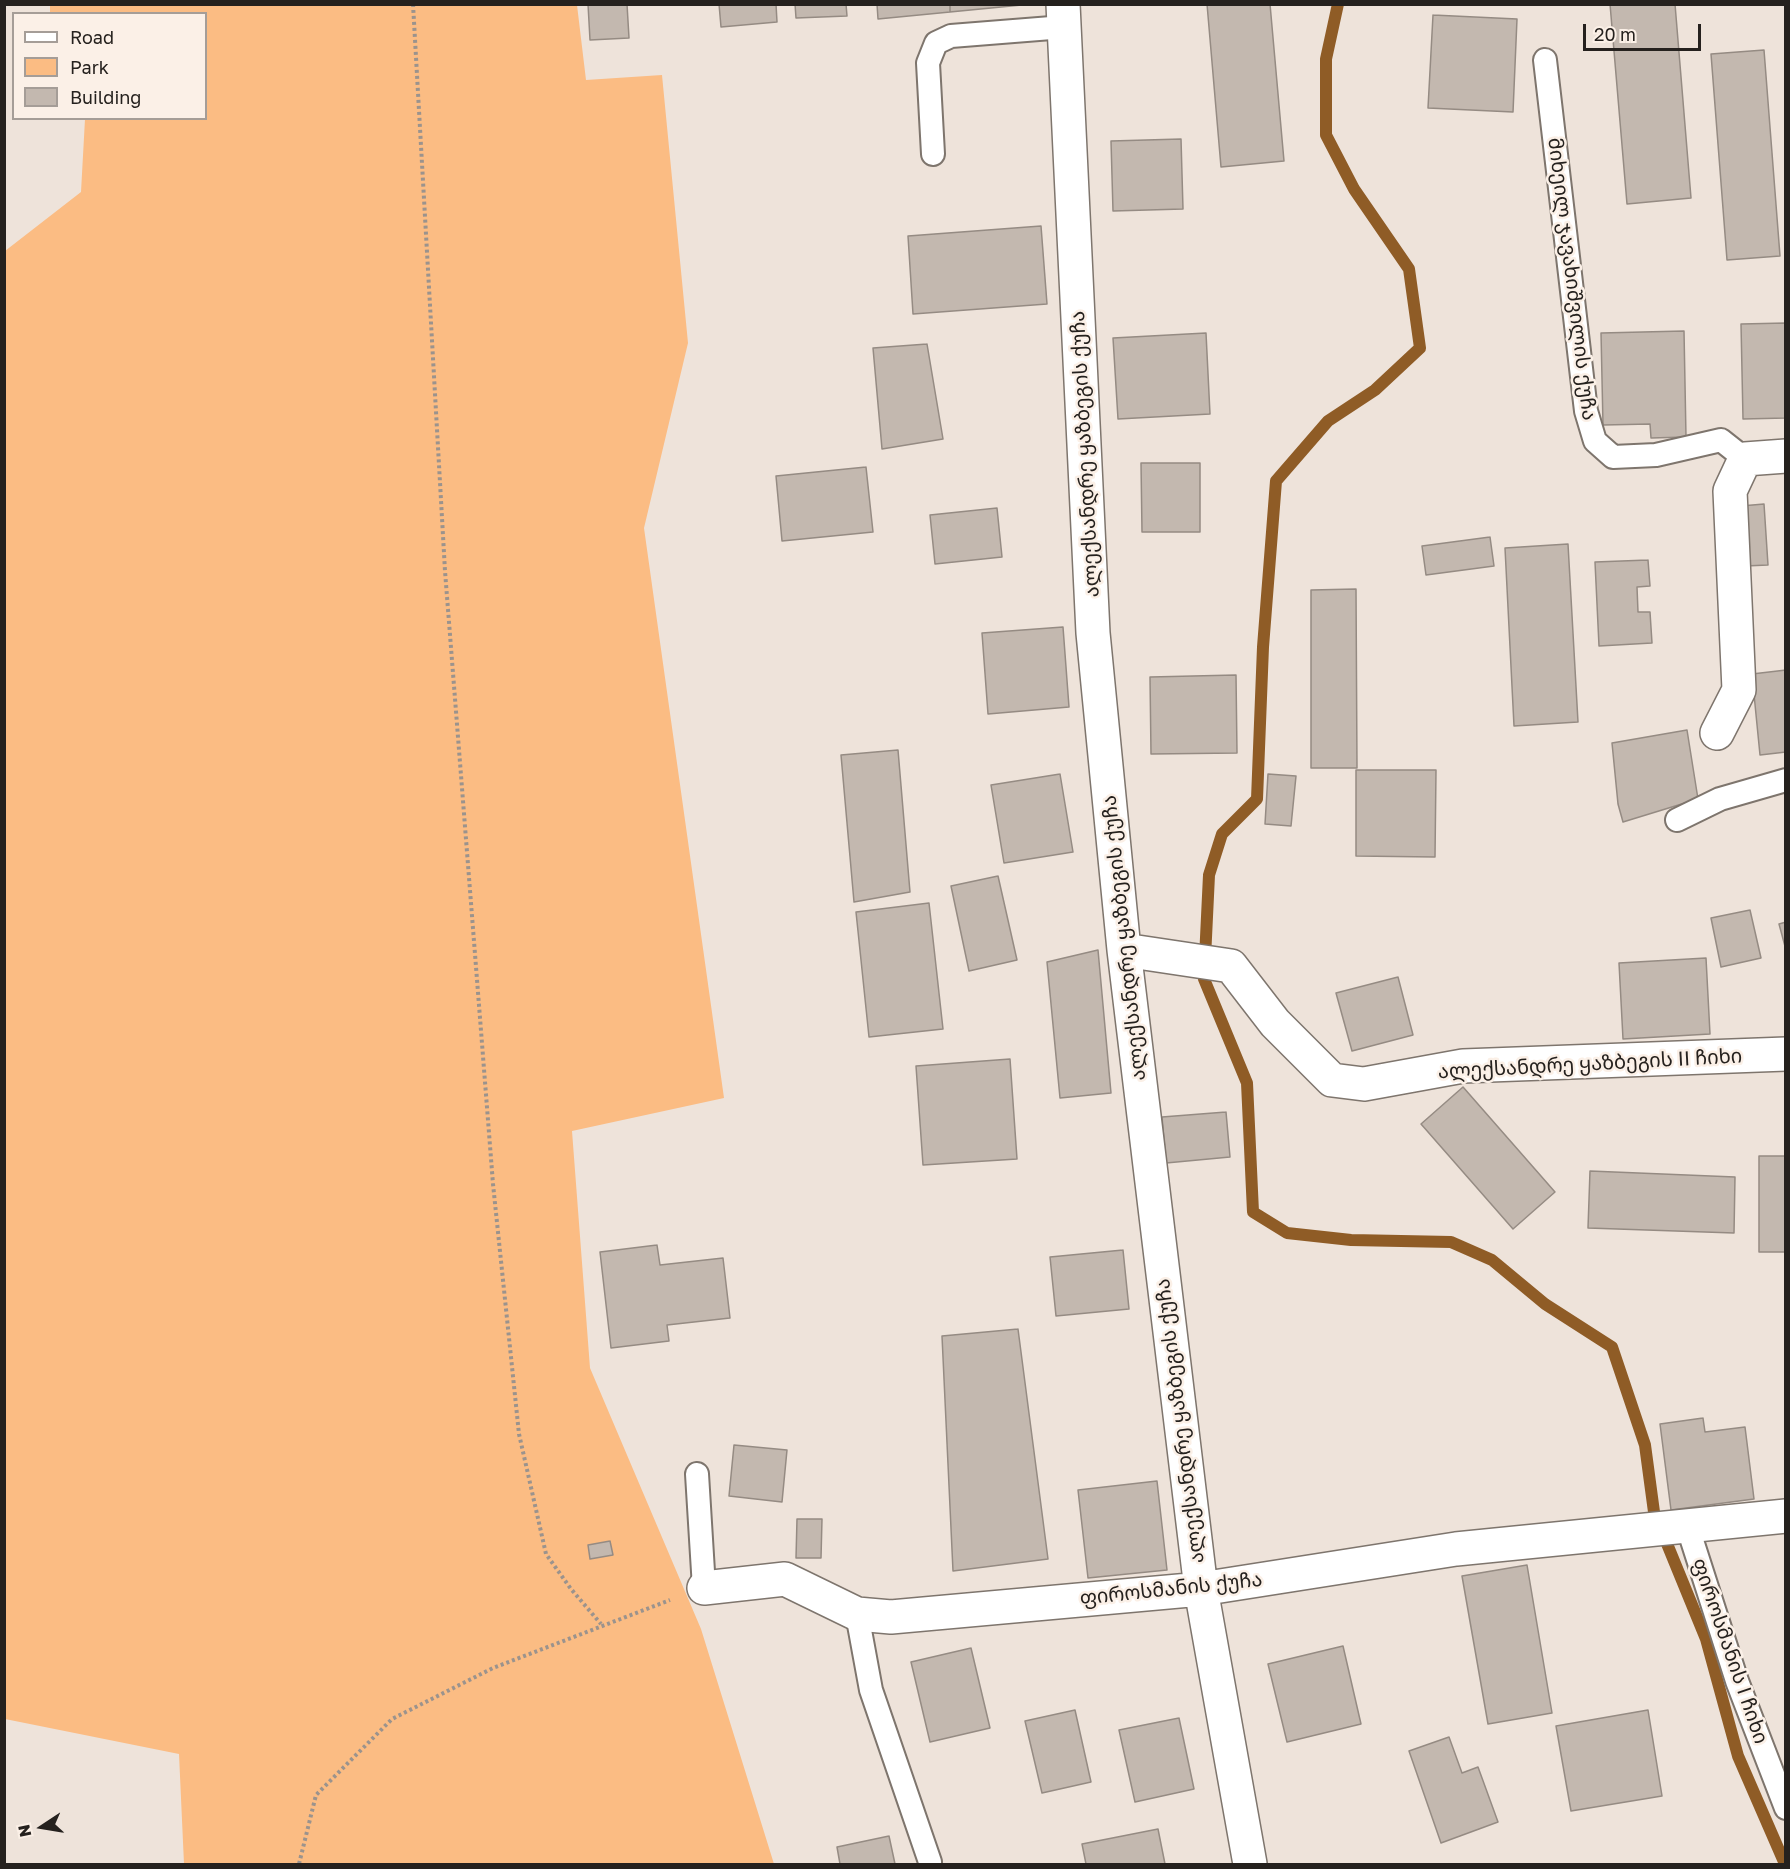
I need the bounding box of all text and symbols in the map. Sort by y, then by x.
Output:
legend [12,12,207,120]
scale bar [1586,12,1704,50]
text: 20 m [1594,23,1636,45]
text: Road [70,26,114,48]
text: Park [70,56,109,78]
text: Building [70,86,141,108]
street label: მიხეილ ჯავახიშვილის ქუჩა [1543,136,1601,422]
street label: ალექსანდრე ყაზბეგის ქუჩა [1066,310,1104,598]
street label: ალექსანდრე ყაზბეგის ქუჩა [1097,794,1151,1082]
street label: ალექსანდრე ყაზბეგის II ჩიხი [1437,1044,1743,1084]
street label: ალექსანდრე ყაზბეგის ქუჩა [1151,1277,1209,1565]
street label: ფიროსმანის I ჩიხი [1687,1555,1773,1747]
street label: ფიროსმანის ქუჩა [1079,1567,1263,1611]
north arrow [12,1797,72,1857]
text: N [13,1823,35,1839]

